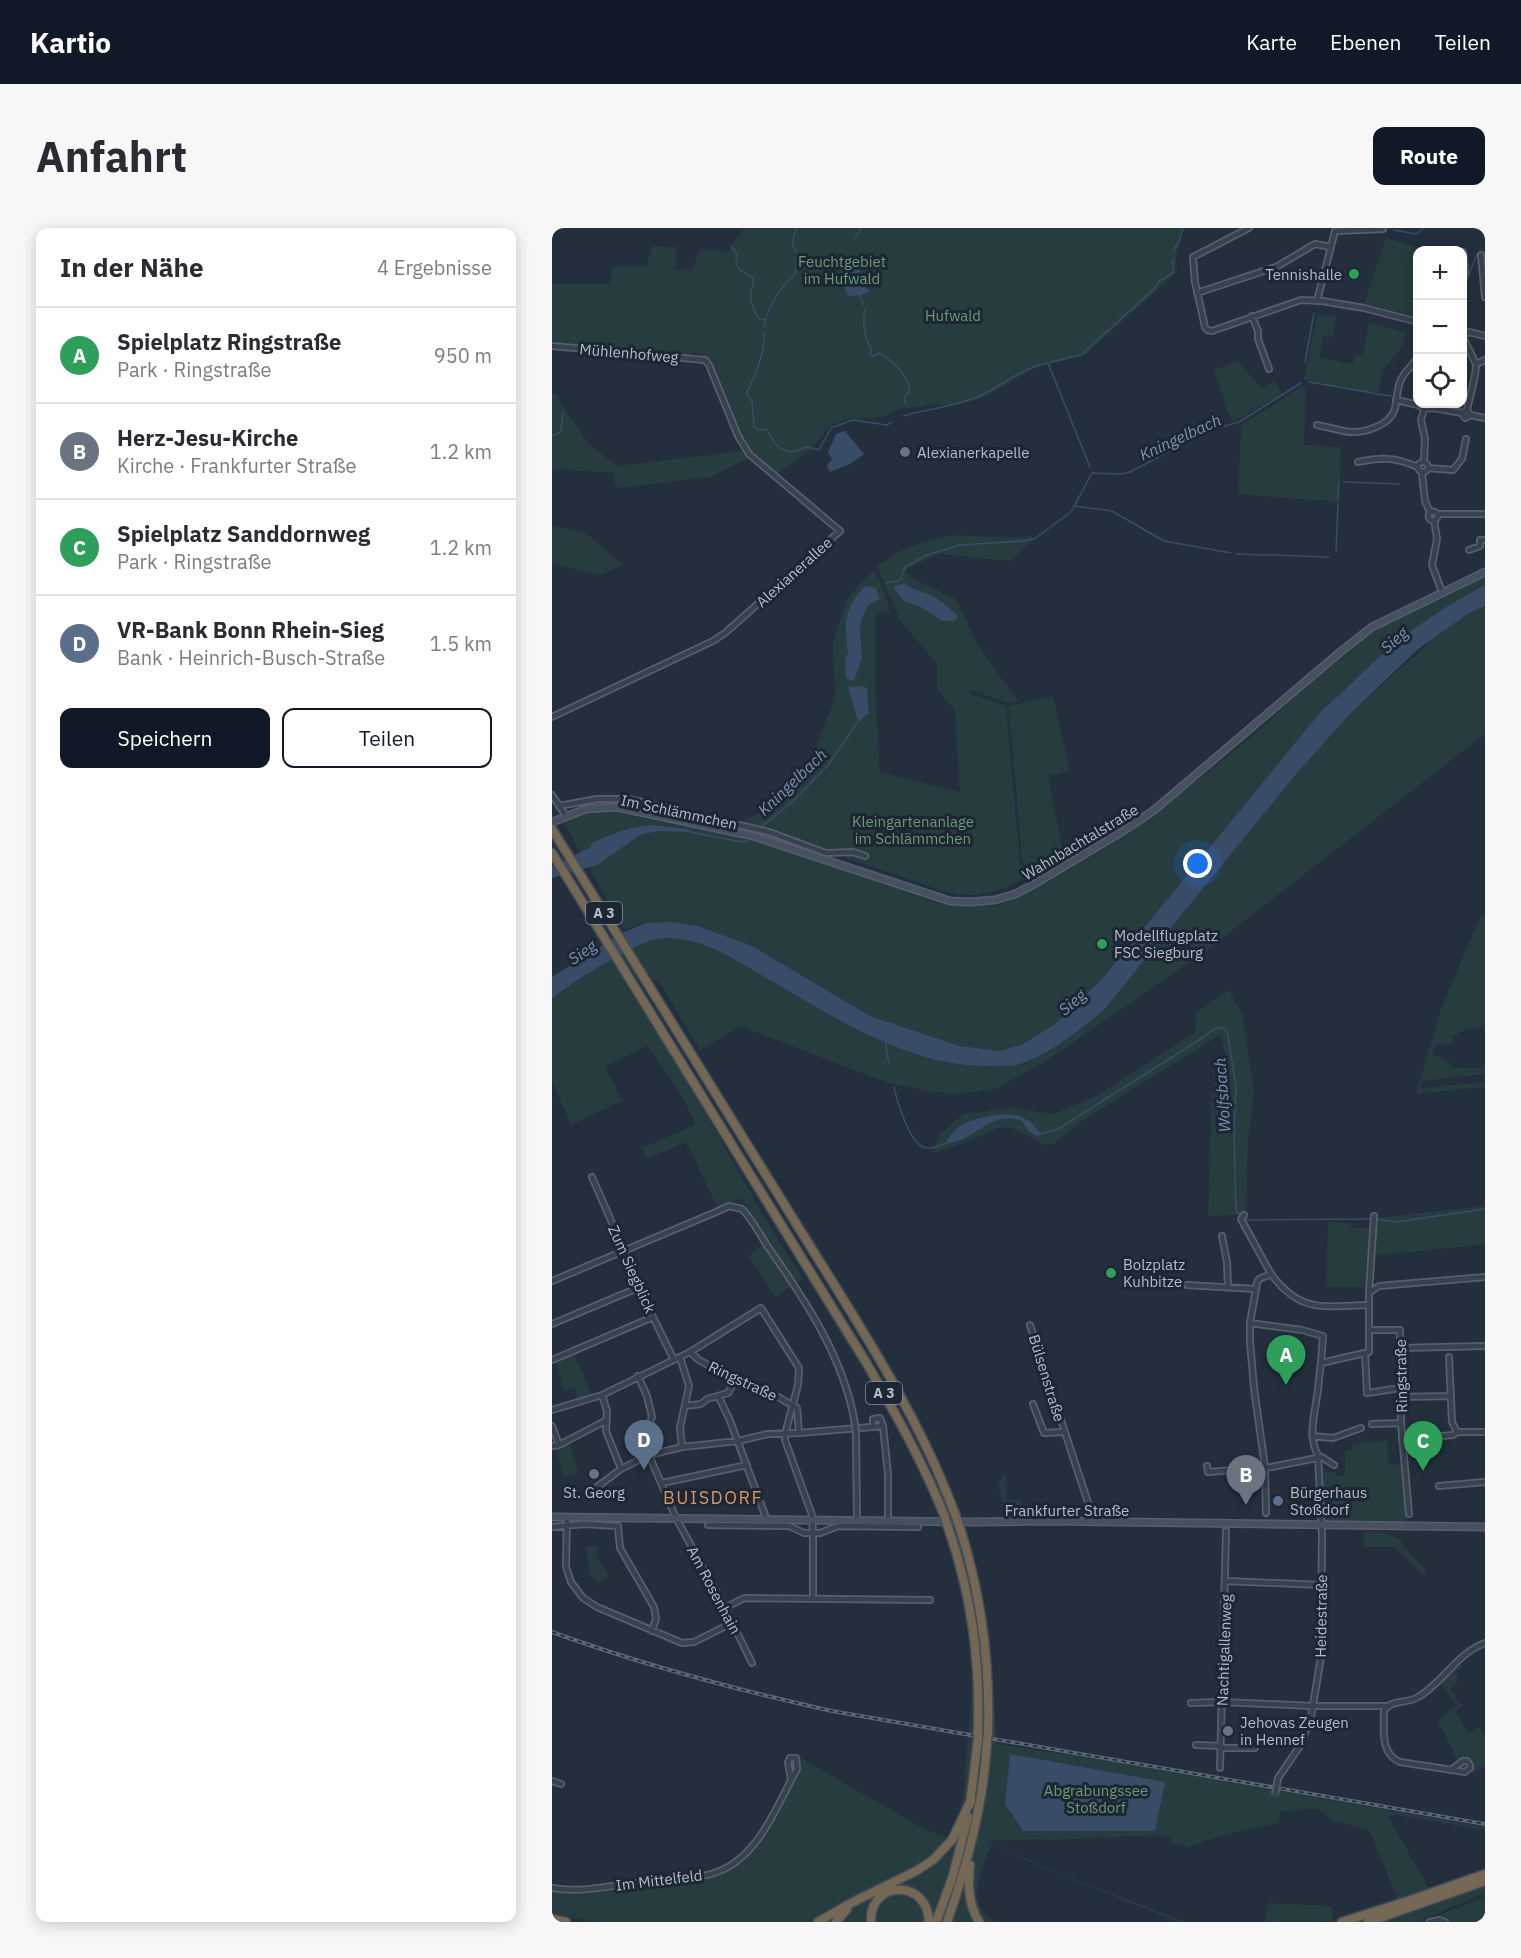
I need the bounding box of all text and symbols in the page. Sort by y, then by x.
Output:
text: Kartio [30,24,111,61]
text: Karte [1246,28,1297,56]
text: Ebenen [1330,28,1401,56]
text: Teilen [1434,28,1491,56]
button: Route [1373,127,1485,185]
text: Anfahrt [36,129,187,184]
map controls [1413,246,1467,408]
button: + [1413,246,1467,300]
text: In der Nähe [60,250,204,284]
park label: Feuchtgebiet im Hufwald [798,252,886,288]
text: 4 Ergebnisse [377,254,492,281]
place label: Tennishalle [1265,265,1342,284]
marker: Tennishalle [1347,267,1361,281]
button: − [1413,300,1467,354]
park label: Hufwald [925,306,981,325]
text: Spielplatz Ringstraße [117,327,341,356]
street label: Mühlenhofweg [579,339,679,367]
text: A [73,342,86,369]
text: 950 m [434,342,492,369]
button: locate [1413,354,1467,408]
text: Park · Ringstraße [117,356,272,383]
water label: Kningelbach [1136,409,1224,465]
text: Herz-Jesu-Kirche [117,423,298,452]
text: B [73,438,86,465]
text: 1.2 km [430,438,492,465]
place label: Alexianerkapelle [917,443,1029,462]
marker: Alexianerkapelle [898,445,912,459]
text: Kirche · Frankfurter Straße [117,452,357,479]
text: Spielplatz Sanddornweg [117,519,370,548]
street label: Alexianerallee [752,533,836,611]
text: C [73,534,86,561]
text: 1.2 km [430,534,492,561]
text: Park · Ringstraße [117,548,272,575]
text: VR-Bank Bonn Rhein-Sieg [117,615,384,644]
water label: Sieg [1376,622,1412,657]
text: D [73,630,86,657]
text: 1.5 km [430,630,492,657]
text: Bank · Heinrich-Busch-Straße [117,644,385,671]
button: Speichern [60,708,270,768]
button: Teilen [282,708,492,768]
water label: Kningelbach [753,744,831,820]
street label: Im Schlämmchen [619,790,739,834]
street label: Wahnbachtalstraße [1018,800,1142,884]
park label: Kleingartenanlage im Schlämmchen [852,812,974,848]
your location [1183,849,1212,878]
road number: A 3 [586,902,622,924]
place label: Modellflugplatz FSC Siegburg [1114,926,1218,962]
water label: Sieg [564,935,601,969]
marker: Modellflugplatz FSC Siegburg [1095,937,1109,951]
water label: Sieg [1054,984,1090,1019]
water label: Wolfsbach [1209,1057,1235,1133]
street label: Zum Siegblick [604,1222,660,1316]
place label: Bolzplatz Kuhbitze [1123,1255,1185,1291]
marker: Bolzplatz Kuhbitze [1104,1266,1118,1280]
street label: Bülsenstraße [1025,1332,1069,1424]
pin: A [1266,1336,1306,1385]
street label: Ringstraße [1391,1339,1411,1413]
street label: Ringstraße [706,1357,780,1405]
road number: A 3 [866,1382,902,1404]
pin: D [624,1420,664,1470]
pin: C [1404,1422,1442,1471]
pin: B [1226,1456,1266,1505]
marker: St. Georg [587,1467,601,1481]
place label: St. Georg [563,1483,625,1502]
place label: Bürgerhaus Stoßdorf [1290,1483,1367,1519]
district label: BUISDORF [663,1486,763,1509]
marker: Bürgerhaus Stoßdorf [1271,1494,1285,1508]
street label: Frankfurter Straße [1005,1501,1129,1520]
street label: Am Rosenhain [683,1543,745,1637]
street label: Heidestraße [1311,1574,1331,1658]
street label: Nachtigallenweg [1213,1594,1235,1706]
place label: Jehovas Zeugen in Hennef [1240,1713,1349,1749]
marker: Jehovas Zeugen in Hennef [1221,1724,1235,1738]
park label: Abgrabungssee Stoßdorf [1044,1781,1148,1817]
street label: Im Mittelfeld [615,1865,703,1895]

